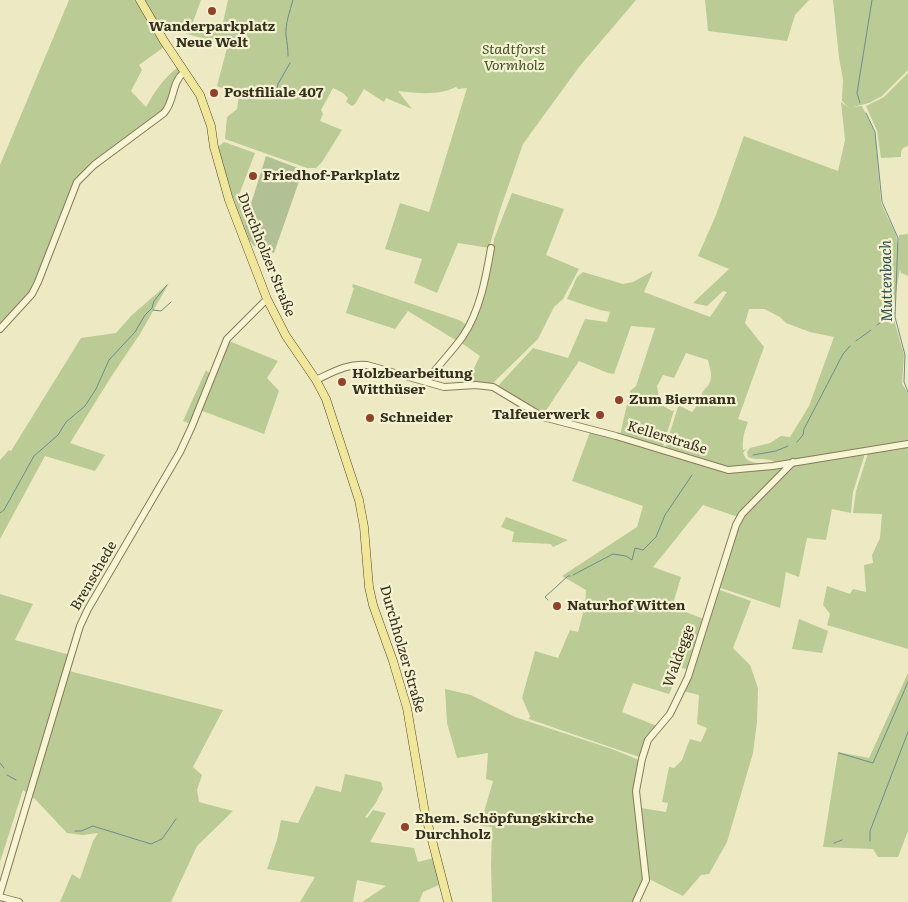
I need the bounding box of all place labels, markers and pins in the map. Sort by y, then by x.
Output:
marker: Wanderparkplatz Neue Welt [206,5,218,17]
place label: Wanderparkplatz Neue Welt [149,19,275,52]
place label: Postfiliale 407 [224,85,323,101]
marker: Postfiliale 407 [208,87,220,99]
place label: Friedhof-Parkplatz [263,168,400,184]
marker: Friedhof-Parkplatz [247,170,259,182]
place label: Holzbearbeitung Witthüser [352,366,473,398]
marker: Holzbearbeitung Witthüser [336,376,348,388]
place label: Zum Biermann [629,392,736,408]
marker: Zum Biermann [613,394,625,406]
place label: Talfeuerwerk [492,407,590,423]
marker: Talfeuerwerk [594,409,606,421]
place label: Schneider [380,410,453,426]
marker: Schneider [364,412,376,424]
place label: Naturhof Witten [567,598,686,614]
marker: Naturhof Witten [551,600,563,612]
place label: Ehem. Schöpfungskirche Durchholz [415,811,594,844]
marker: Ehem. Schöpfungskirche Durchholz [399,821,411,833]

